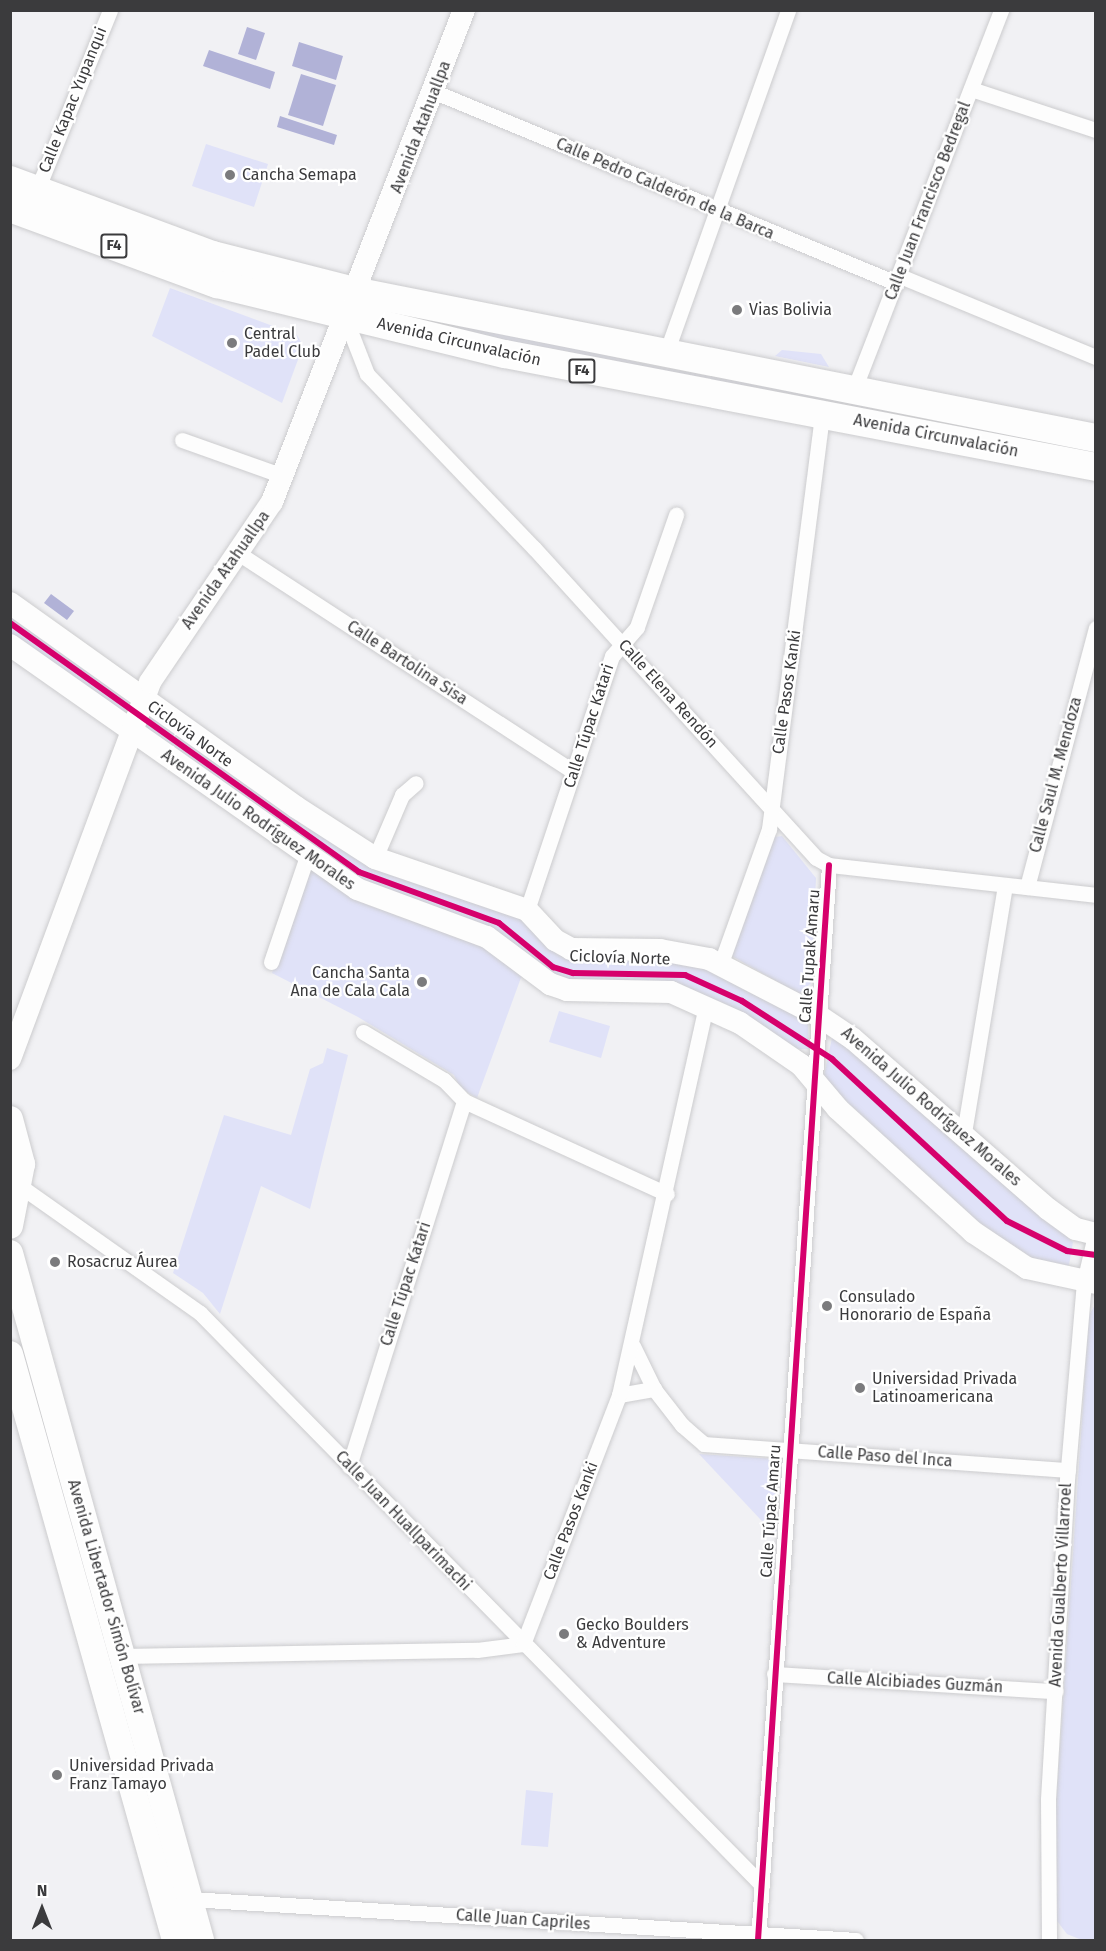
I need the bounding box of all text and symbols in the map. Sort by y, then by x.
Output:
street label: Calle Kapac Yupanqui [35,24,111,176]
street label: Avenida Atahuallpa [387,58,455,196]
street label: Calle Juan Francisco Bedregal [881,99,975,303]
street label: Calle Pedro Calderón de la Barca [553,134,777,244]
place label: Cancha Semapa [242,165,357,185]
marker: Cancha Semapa [223,168,237,182]
road number: F4 [99,234,129,258]
place label: Vias Bolivia [749,300,832,320]
marker: Vias Bolivia [730,303,744,317]
street label: Avenida Circunvalación [375,314,543,370]
place label: Central Padel Club [244,324,321,362]
marker: Central Padel Club [225,336,239,350]
road number: F4 [567,359,597,383]
street label: Avenida Circunvalación [852,411,1020,461]
street label: Avenida Atahuallpa [178,507,274,633]
street label: Calle Bartolina Sisa [343,617,471,709]
street label: Calle Pasos Kanki [769,629,805,755]
street label: Calle Elena Rendón [614,636,722,752]
street label: Calle Túpac Katari [560,661,618,791]
street label: Calle Saul M. Mendoza [1026,695,1086,855]
street label: Ciclovía Norte [143,697,237,771]
street label: Avenida Julio Rodríguez Morales [157,746,359,894]
street label: Calle Tupak Amaru [796,888,824,1024]
street label: Ciclovía Norte [569,947,671,969]
place label: Cancha Santa Ana de Cala Cala [290,963,410,1001]
marker: Cancha Santa Ana de Cala Cala [415,975,429,989]
street label: Avenida Julio Rodríguez Morales [837,1024,1025,1190]
street label: Calle Túpac Katari [377,1219,435,1349]
place label: Rosacruz Áurea [67,1252,178,1272]
marker: Rosacruz Áurea [48,1255,62,1269]
place label: Consulado Honorario de España [839,1287,991,1325]
marker: Consulado Honorario de España [820,1299,834,1313]
place label: Universidad Privada Latinoamericana [872,1369,1017,1407]
marker: Universidad Privada Latinoamericana [853,1381,867,1395]
street label: Calle Paso del Inca [817,1443,953,1471]
street label: Calle Túpac Amaru [757,1444,785,1578]
street label: Calle Juan Huallparimachi [331,1447,475,1595]
street label: Calle Pasos Kanki [540,1459,602,1583]
street label: Avenida Libertador Simón Bolívar [63,1477,149,1717]
street label: Avenida Gualberto Villarroel [1046,1482,1076,1688]
place label: Gecko Boulders & Adventure [576,1615,689,1653]
marker: Gecko Boulders & Adventure [557,1627,571,1641]
street label: Calle Alcibiades Guzmán [826,1669,1004,1697]
place label: Universidad Privada Franz Tamayo [69,1756,214,1794]
marker: Universidad Privada Franz Tamayo [50,1768,64,1782]
north arrow [12,1879,72,1939]
text: N [37,1881,47,1900]
street label: Calle Juan Capriles [455,1906,591,1934]

